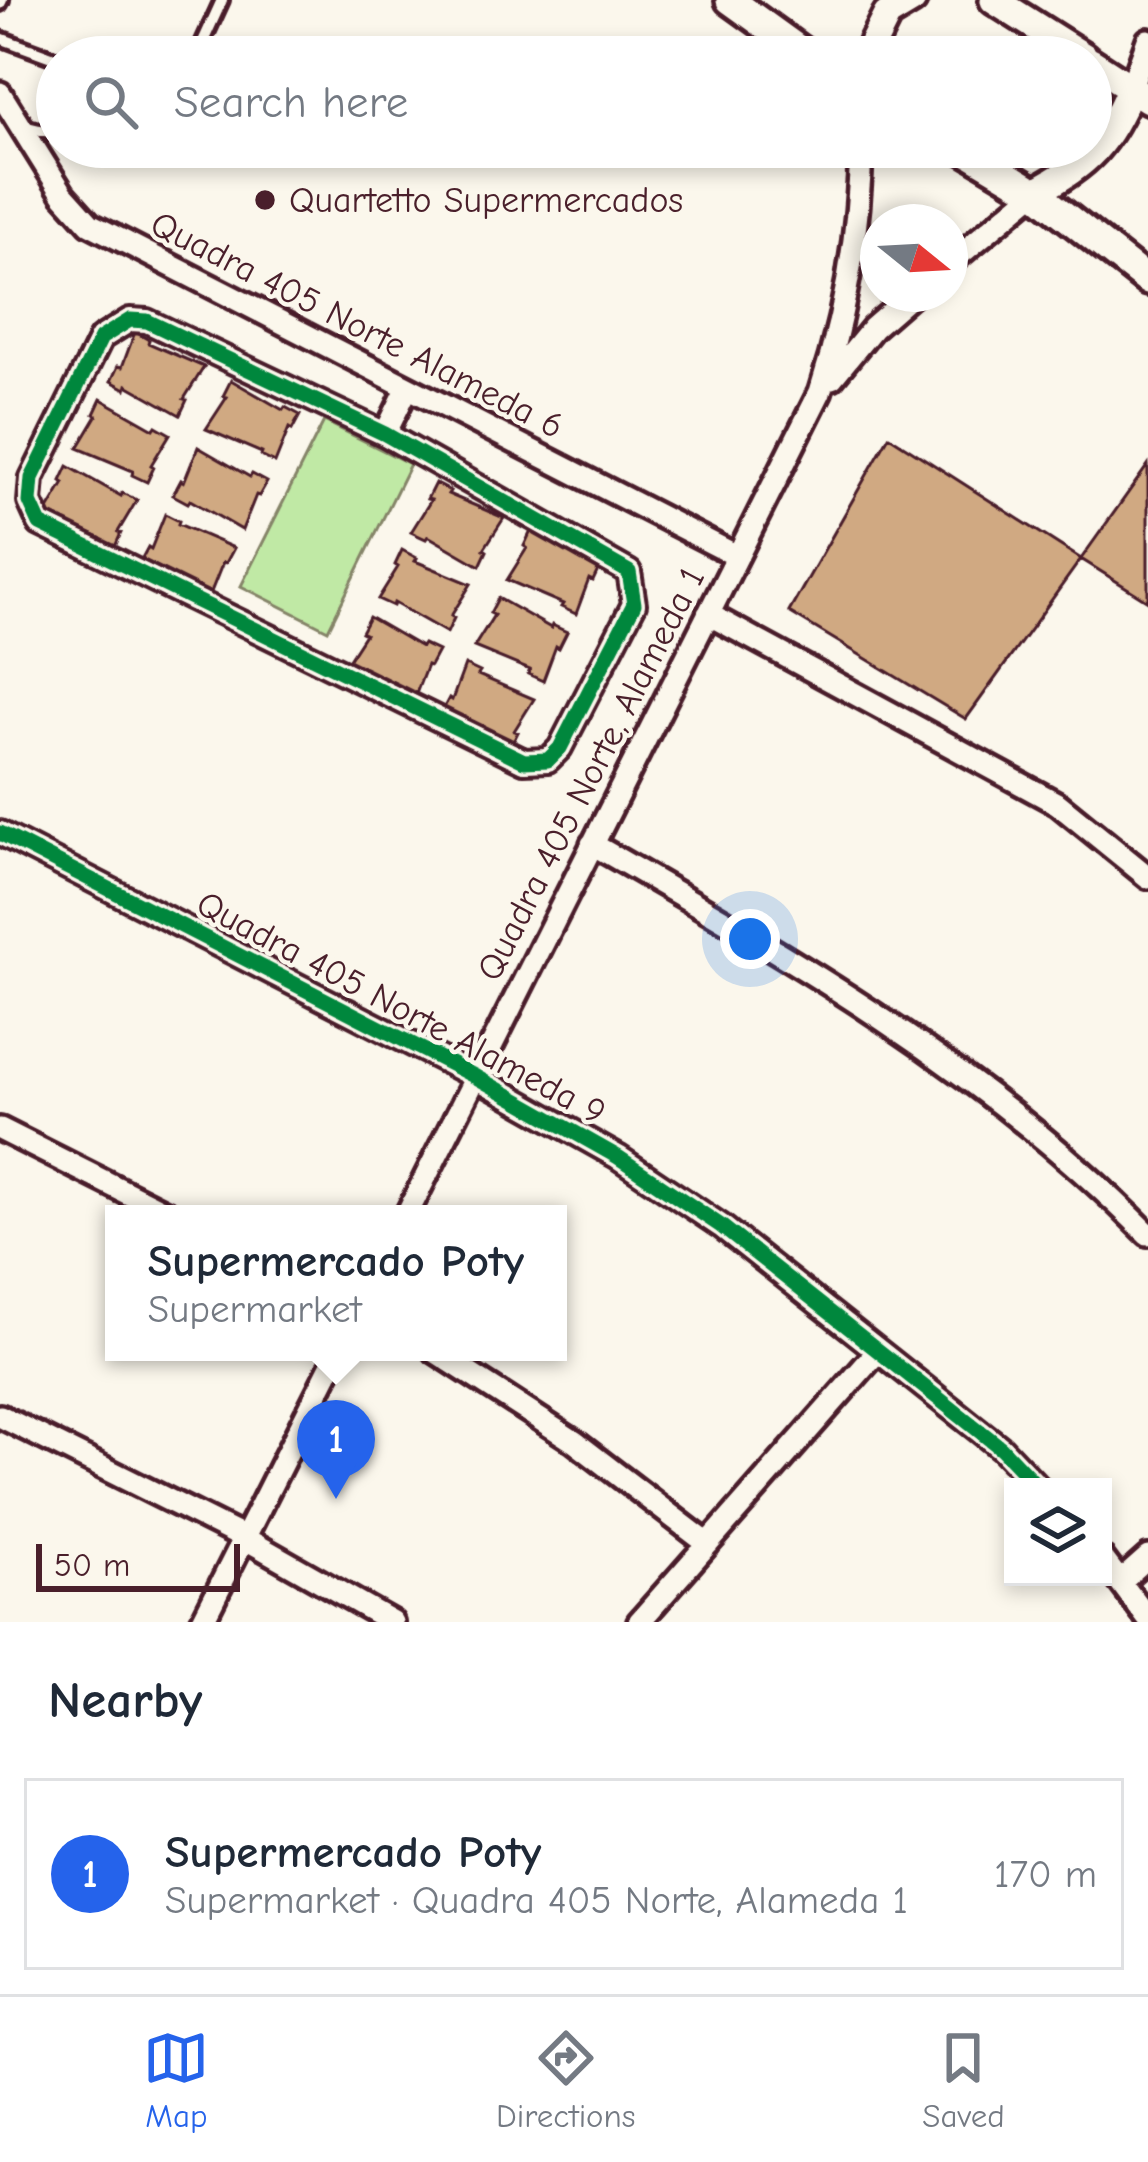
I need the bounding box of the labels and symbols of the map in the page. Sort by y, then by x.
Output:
place label: Quartetto Supermercados [289,180,683,221]
marker: Quartetto Supermercados [252,187,278,213]
street label: Quadra 405 Norte Alameda 6 [144,203,570,447]
north arrow [860,204,968,312]
street label: Quadra 405 Norte, Alameda 1 [469,561,713,987]
street label: Quadra 405 Norte Alameda 9 [190,883,612,1133]
your location [720,909,780,969]
pin: 1 [297,1400,375,1499]
scale bar [36,1538,240,1591]

